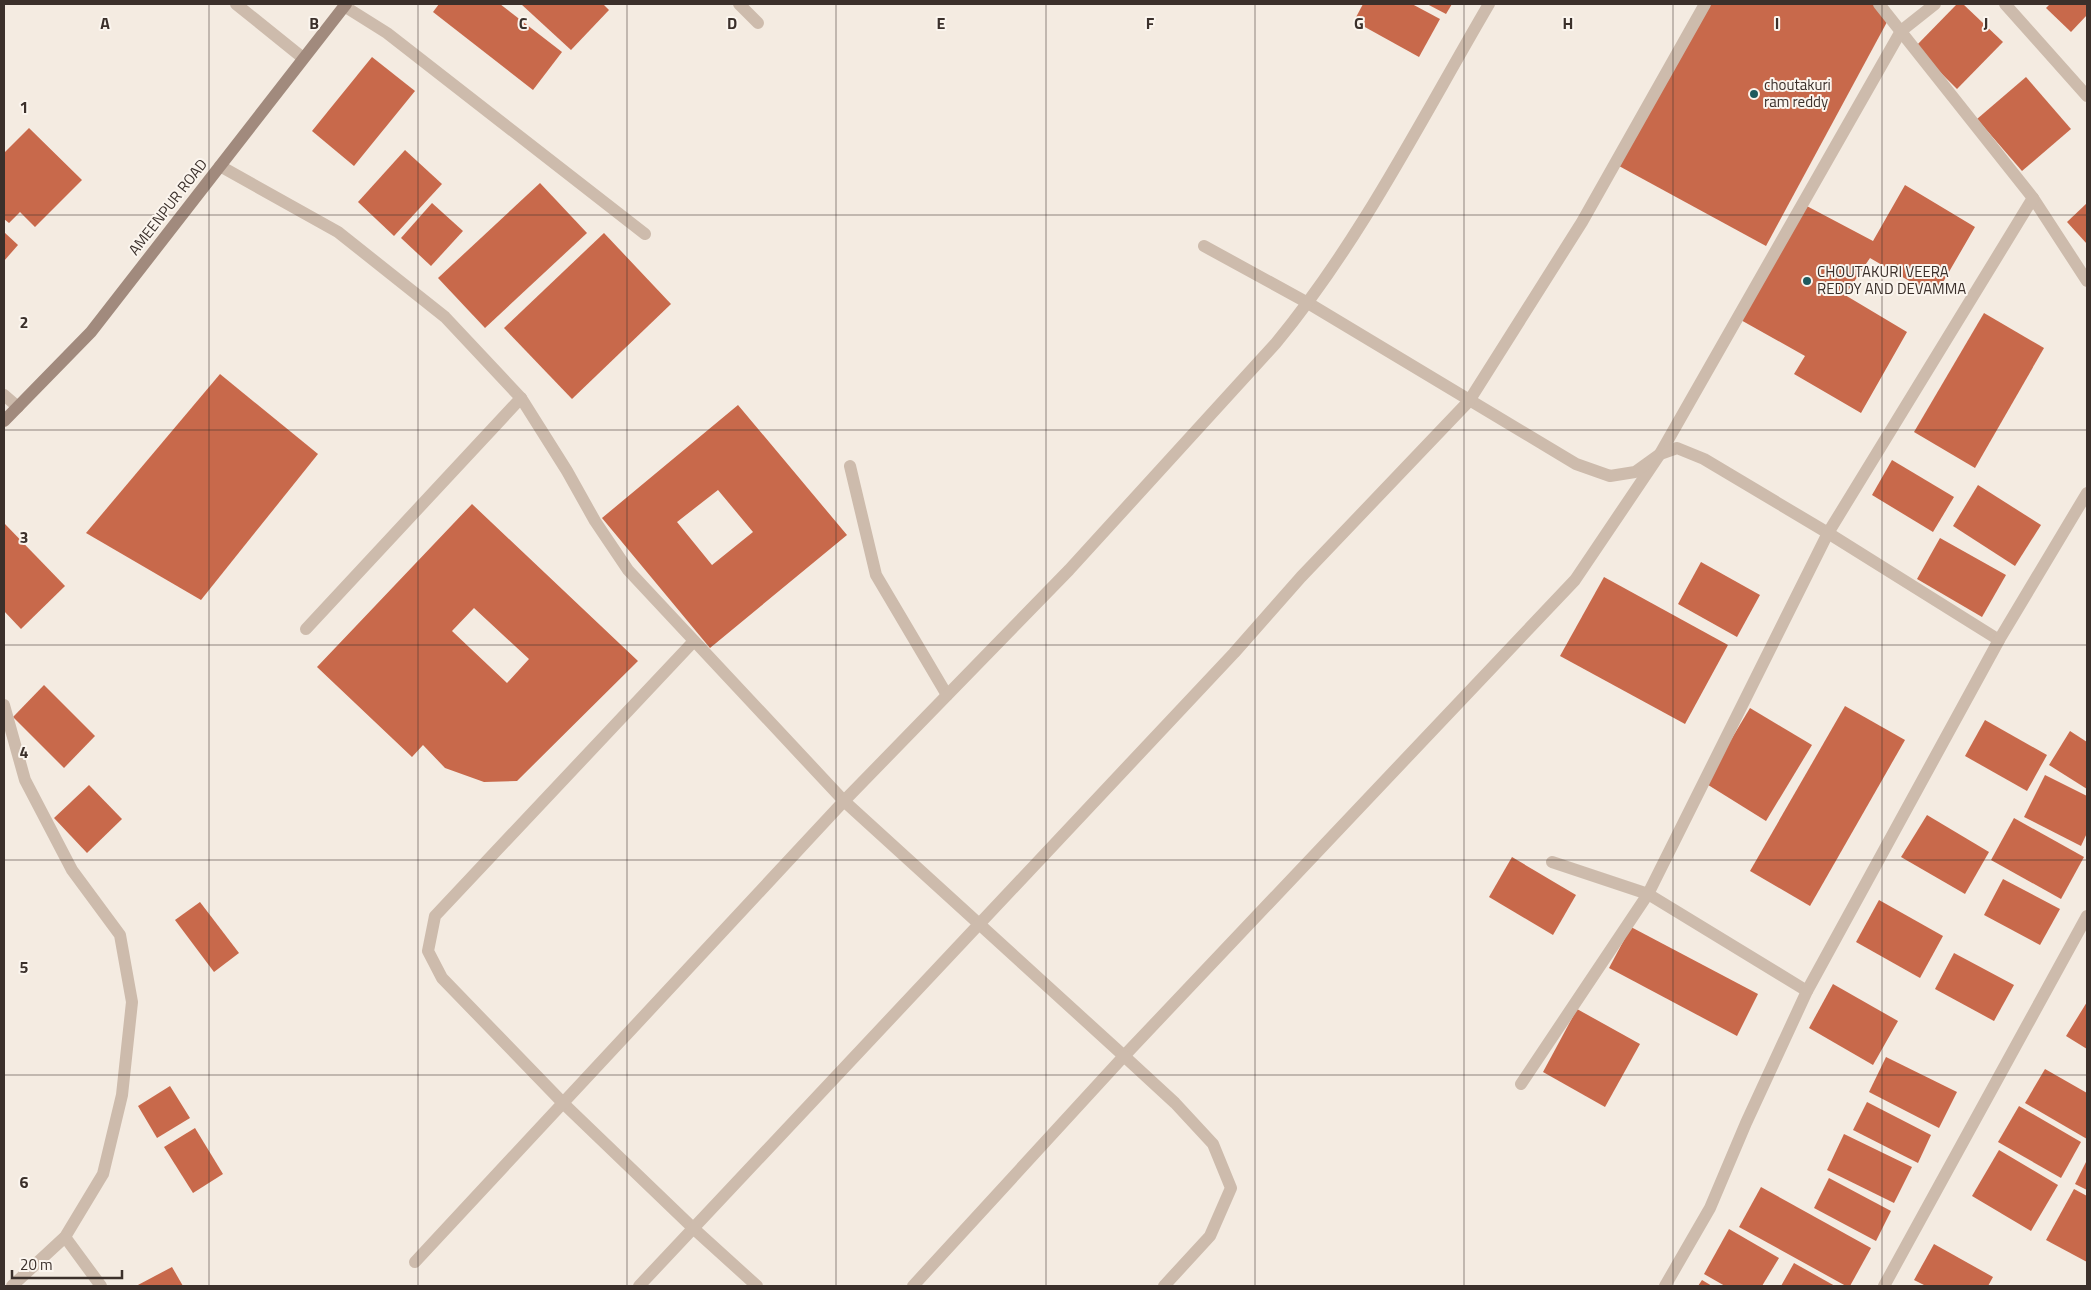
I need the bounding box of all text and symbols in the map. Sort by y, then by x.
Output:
text: A [100,11,110,35]
text: B [309,11,319,35]
text: C [519,11,528,35]
text: D [727,11,737,35]
text: E [937,11,946,35]
text: F [1146,11,1155,35]
text: G [1354,11,1364,35]
text: H [1563,11,1573,35]
text: I [1775,11,1779,35]
text: J [1984,11,1988,35]
place label: choutakuri ram reddy [1764,73,1831,113]
marker: choutakuri ram reddy [1748,88,1760,100]
text: 1 [20,95,28,119]
street label: AMEENPUR ROAD [123,154,213,260]
place label: CHOUTAKURI VEERA REDDY AND DEVAMMA [1817,260,1966,300]
marker: CHOUTAKURI VEERA REDDY AND DEVAMMA [1801,275,1813,287]
text: 2 [20,310,28,334]
text: 3 [20,525,28,549]
text: 4 [20,740,29,764]
text: 5 [20,955,29,979]
text: 6 [20,1170,29,1194]
scale bar [12,1248,122,1280]
text: 20 m [20,1253,53,1276]

